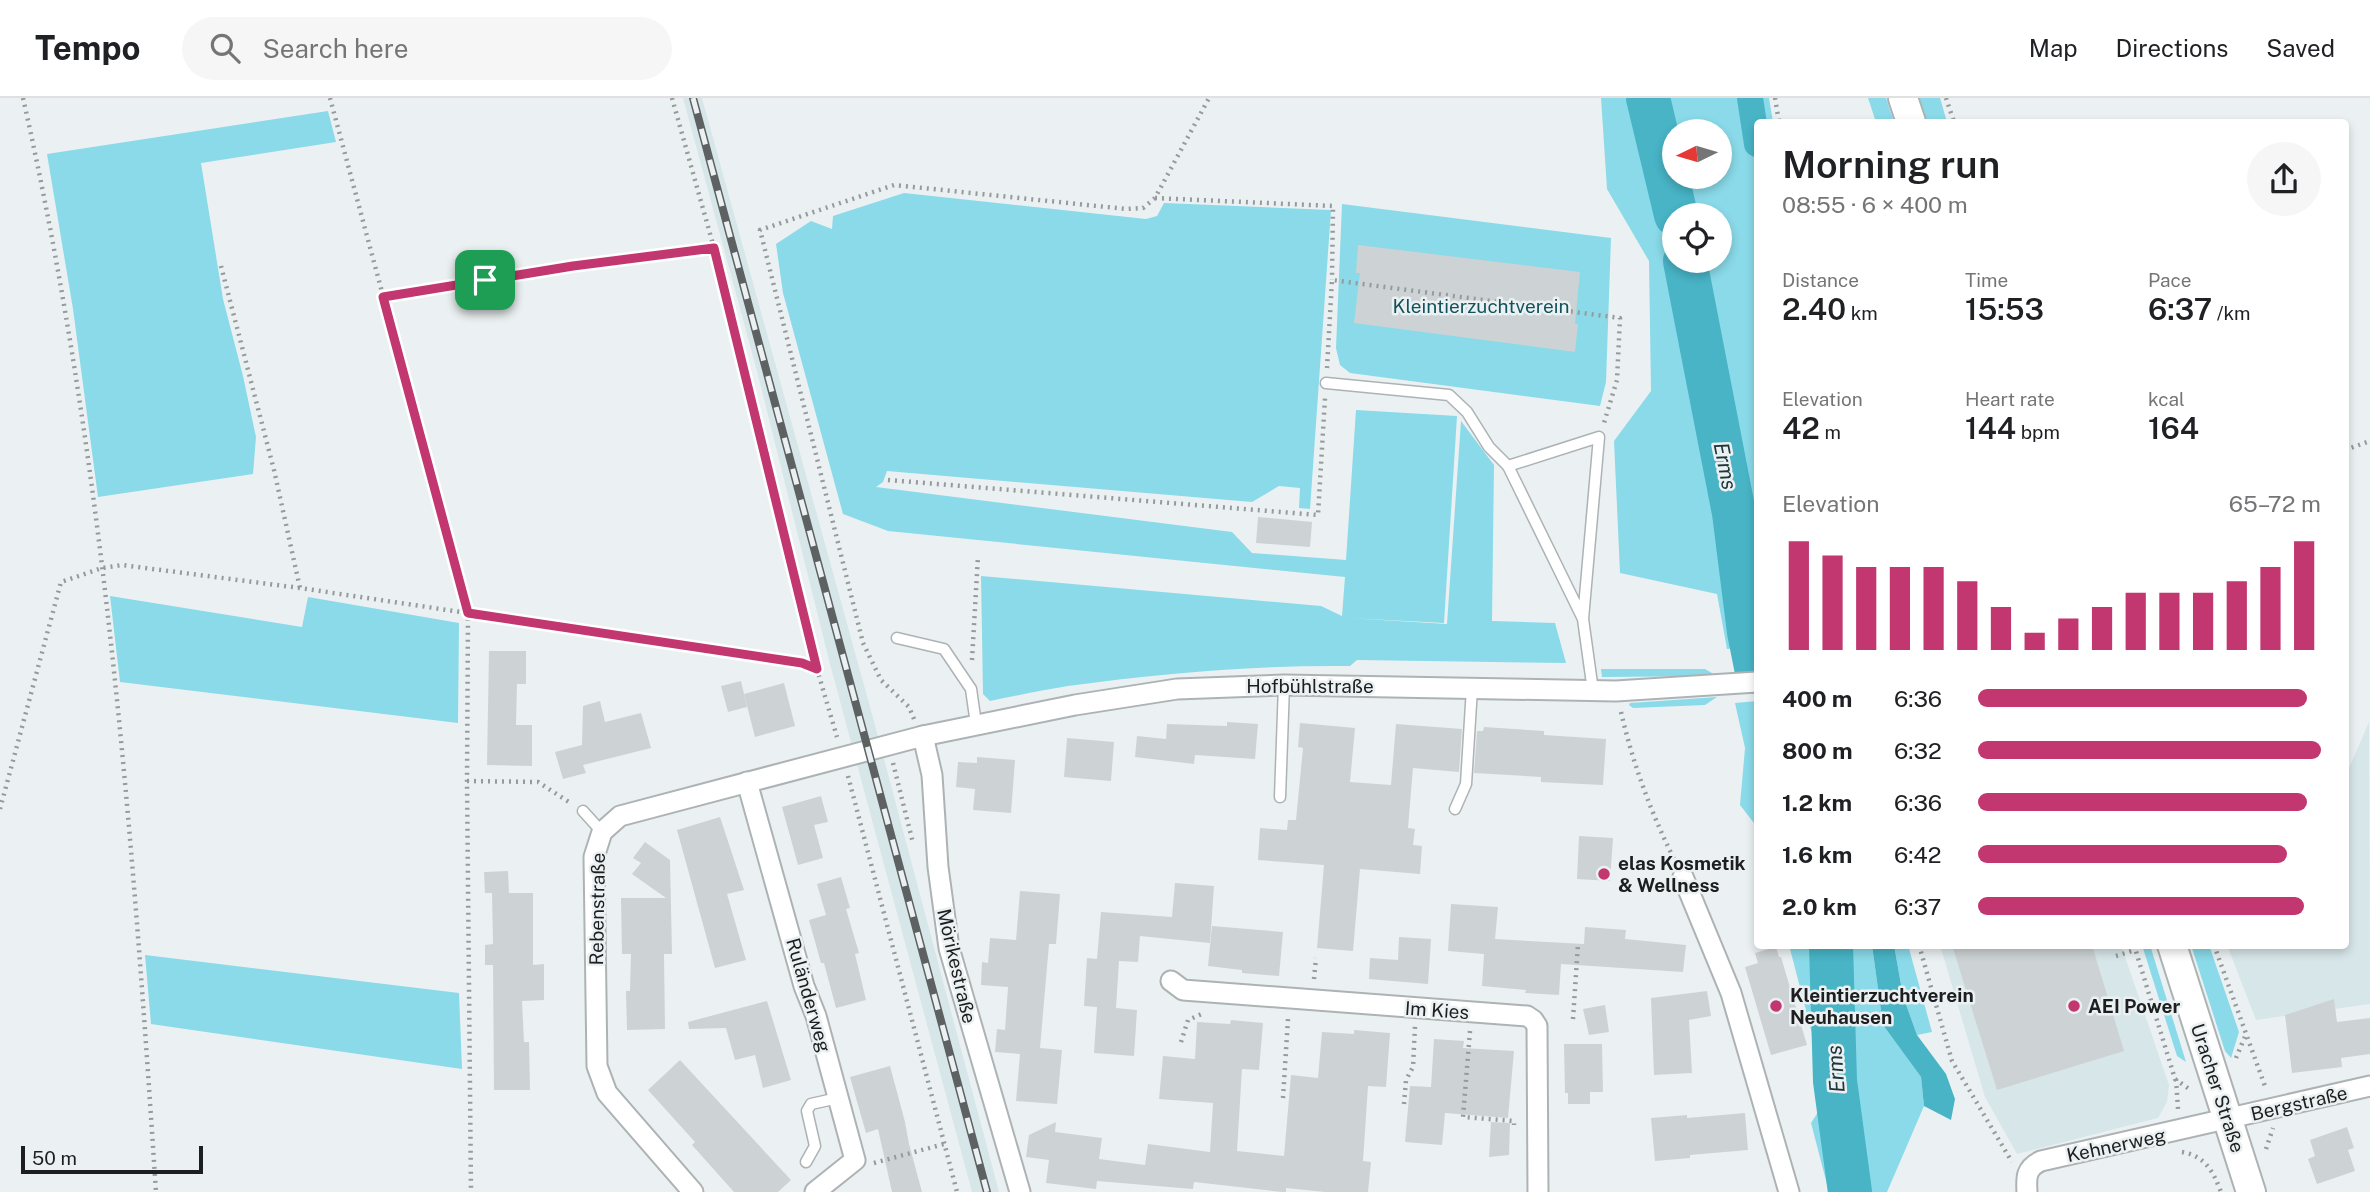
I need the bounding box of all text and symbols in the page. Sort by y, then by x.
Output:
search box [182,17,672,80]
text: Tempo [35,29,140,67]
icon: search [206,29,244,67]
text: Search here [262,33,408,64]
text: Map [2029,34,2078,62]
text: Directions [2116,34,2228,62]
text: Saved [2266,34,2335,62]
north arrow [1662,119,1732,189]
map controls [1662,119,1732,273]
text: Morning run [1782,142,2000,187]
button: share [2247,142,2321,216]
text: 08:55 · 6 × 400 m [1782,191,1968,218]
button: locate [1662,203,1732,273]
pin [455,250,515,310]
icon: arrive [466,261,504,299]
text: Distance [1782,269,1859,291]
text: Time [1965,269,2008,291]
text: Pace [2148,269,2191,291]
text: 2.40 [1782,291,1846,327]
text: 15:53 [1965,291,2044,327]
text: 6:37 [2148,291,2212,327]
park label: Kleintierzuchtverein [1392,295,1570,317]
text: km [1846,302,1878,324]
text: /km [2212,302,2251,324]
text: Elevation [1782,388,1863,410]
text: Heart rate [1965,388,2055,410]
text: kcal [2148,388,2185,410]
text: 42 [1782,410,1820,446]
text: 144 [1965,410,2016,446]
text: 164 [2148,410,2199,446]
text: m [1820,421,1841,443]
text: bpm [2016,421,2060,443]
water label: Erms [1709,440,1742,492]
text: Elevation [1782,490,1880,517]
text: 65–72 m [2229,490,2321,517]
street label: Hofbühlstraße [1246,675,1374,697]
text: 400 m [1782,685,1852,712]
text: 6:36 [1894,685,1942,712]
text: 800 m [1782,737,1853,764]
text: 6:32 [1894,737,1942,764]
text: 1.2 km [1782,789,1852,816]
text: 6:36 [1894,789,1942,816]
text: 1.6 km [1782,841,1852,868]
text: 6:42 [1894,841,1942,868]
place label: elas Kosmetik & Wellness [1618,852,1746,896]
street label: Rebenstraße [585,853,609,965]
marker: elas Kosmetik & Wellness [1596,866,1612,882]
text: 2.0 km [1782,893,1857,920]
text: 6:37 [1894,893,1941,920]
street label: Mörikestraße [933,907,981,1025]
street label: Ruländerweg [782,935,836,1055]
place label: Kleintierzuchtverein Neuhausen [1790,984,1974,1028]
place label: AEI Power [2088,995,2180,1017]
street label: Im Kies [1404,997,1470,1023]
marker: Kleintierzuchtverein Neuhausen [1768,998,1784,1014]
marker: AEI Power [2066,998,2082,1014]
street label: Uracher Straße [2187,1021,2249,1155]
water label: Erms [1821,1044,1850,1094]
street label: Bergstraße [2249,1081,2349,1125]
street label: Kehnerweg [2064,1124,2168,1166]
scale bar [21,1143,203,1175]
text: 50 m [32,1147,77,1169]

